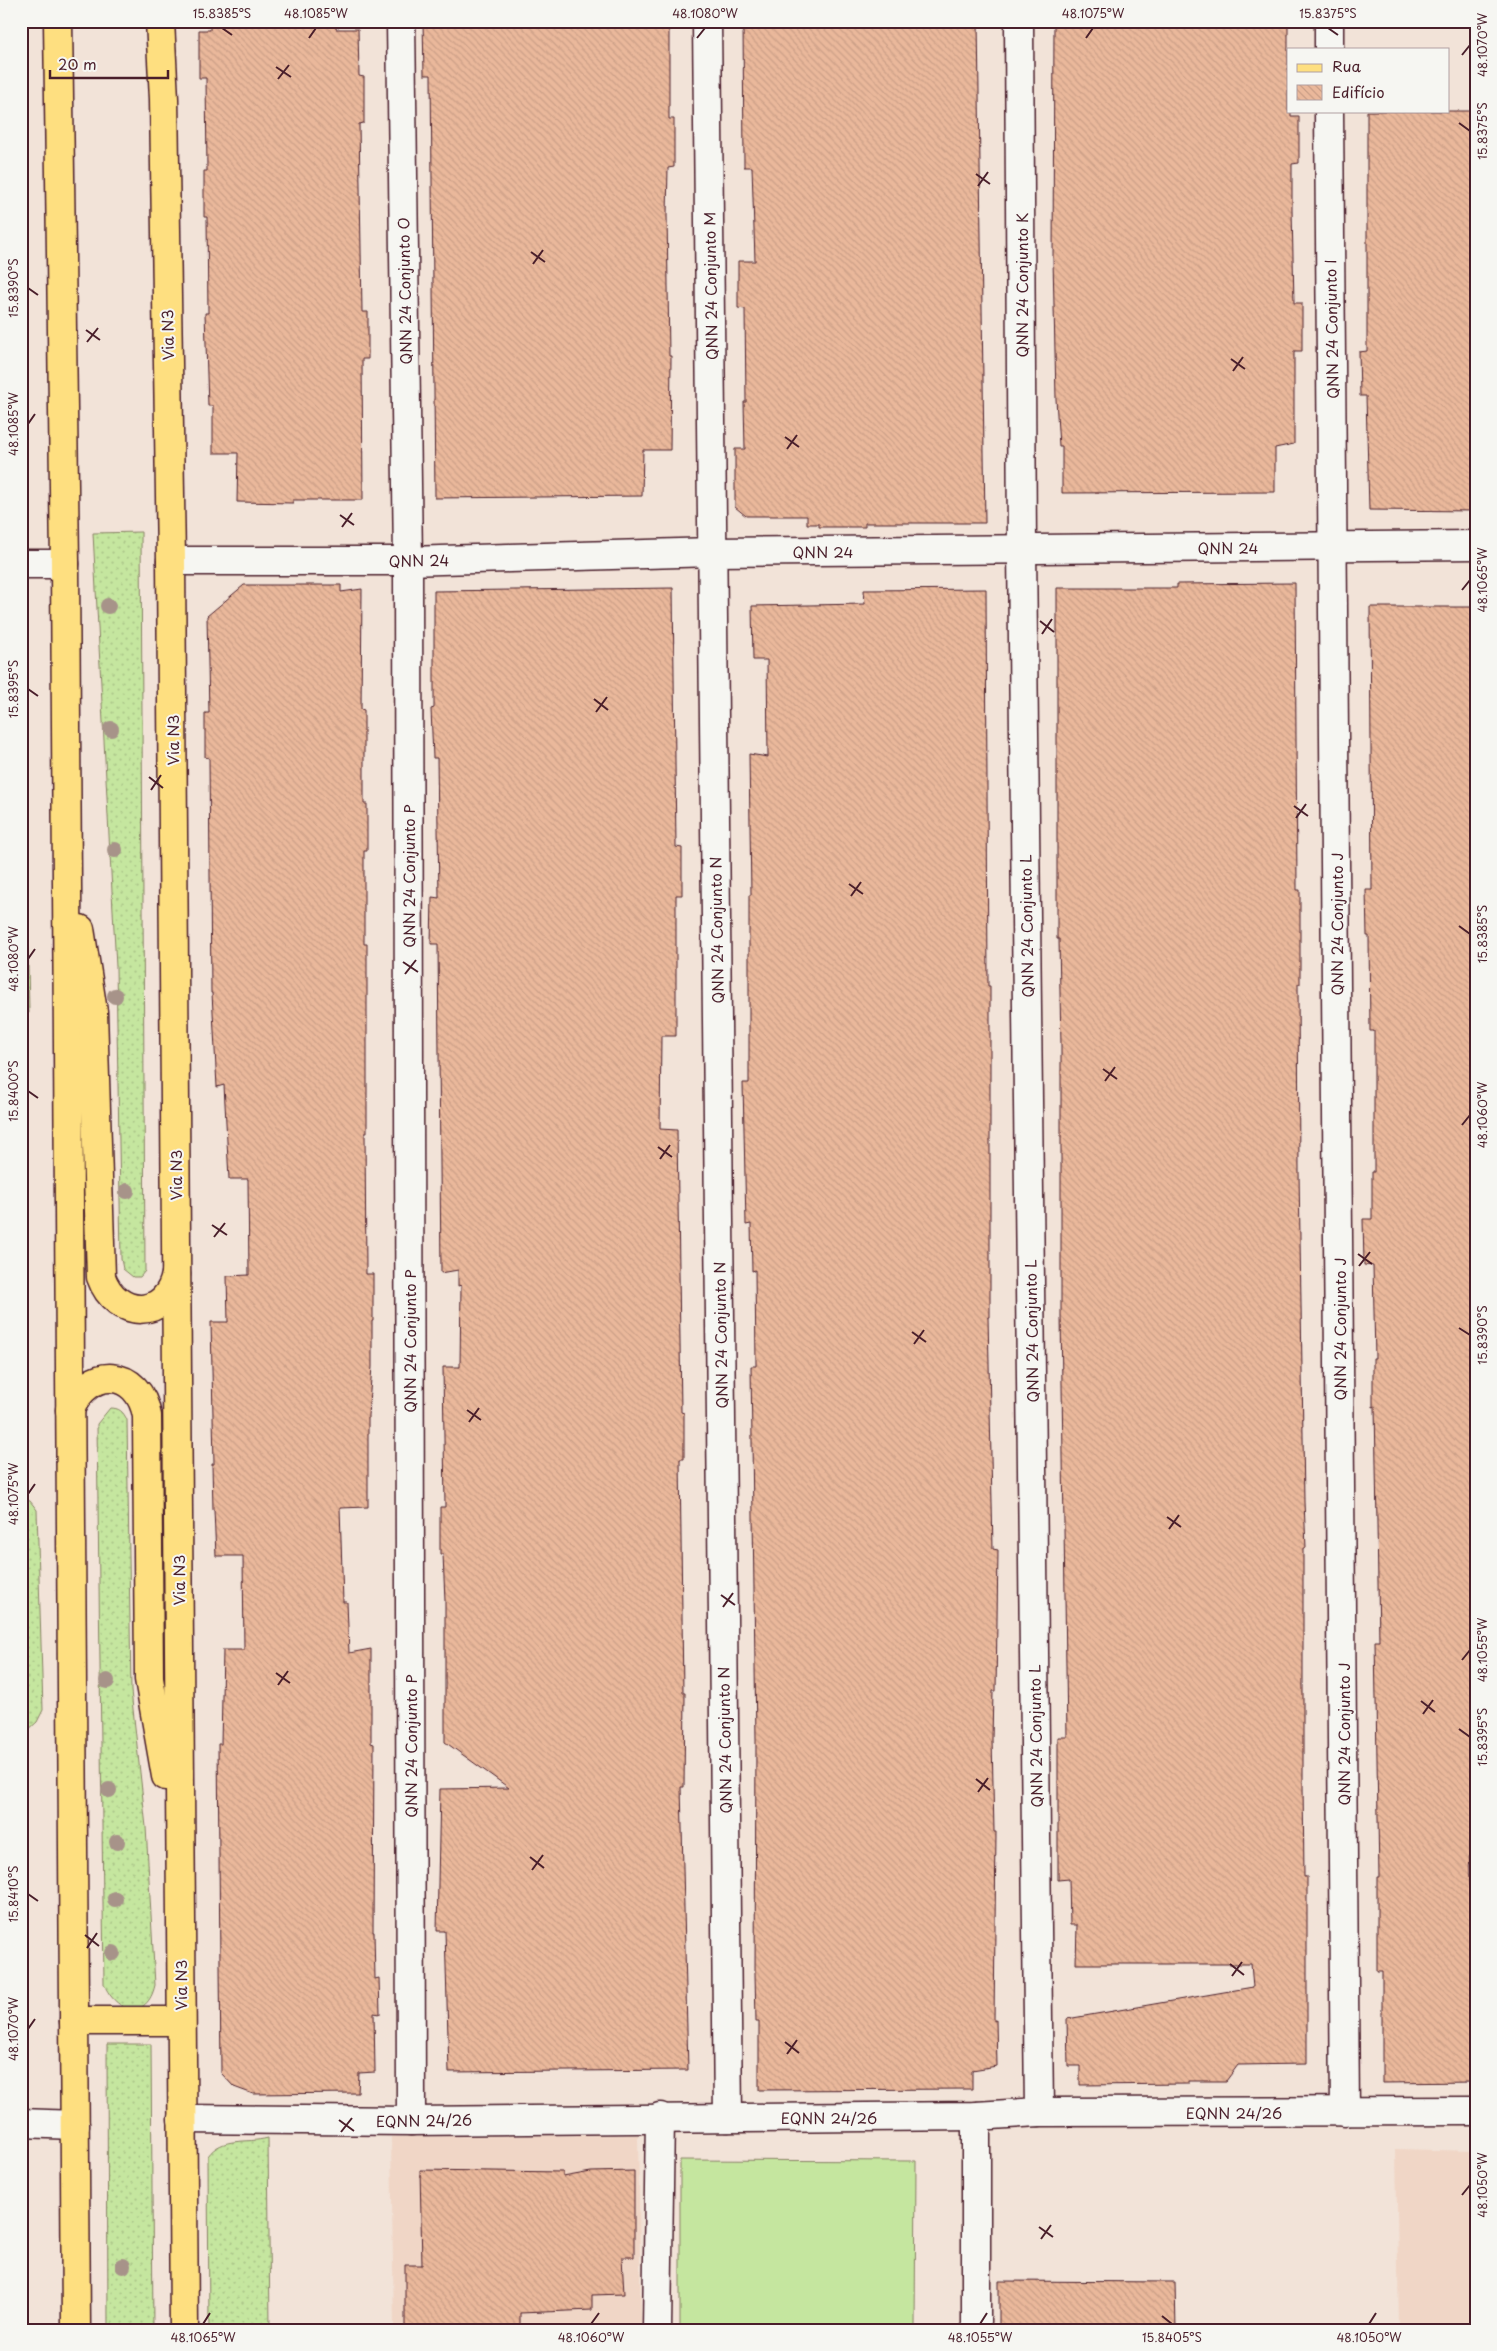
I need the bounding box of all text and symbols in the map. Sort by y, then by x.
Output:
text: 15.8385°S [193,4,251,22]
text: 48.1085°W [284,4,349,22]
text: 48.1080°W [672,4,739,22]
text: 48.1075°W [1062,4,1125,22]
text: 15.8375°S [1299,4,1357,22]
text: 48.1070°W [1473,12,1491,77]
scale bar [50,48,168,80]
legend [1287,48,1450,112]
text: 20 m [58,52,97,75]
text: Rua [1332,54,1361,77]
text: Edifício [1332,80,1385,103]
text: 15.8375°S [1473,102,1491,160]
street label: QNN 24 Conjunto M [697,212,723,360]
street label: QNN 24 Conjunto K [1010,212,1033,358]
street label: QNN 24 Conjunto O [391,217,417,365]
text: 15.8390°S [4,258,22,318]
street label: QNN 24 Conjunto I [1318,259,1344,399]
street label: Via N3 [155,309,179,361]
text: 48.1085°W [4,391,22,456]
street label: QNN 24 [1198,536,1258,559]
street label: QNN 24 [793,540,853,563]
text: 48.1065°W [1473,547,1491,612]
street label: QNN 24 [388,548,450,572]
text: 15.8395°S [4,660,22,718]
street label: Via N3 [161,715,184,765]
street label: QNN 24 Conjunto P [397,804,420,948]
street label: QNN 24 Conjunto J [1325,852,1348,996]
street label: QNN 24 Conjunto L [1013,854,1039,998]
street label: QNN 24 Conjunto N [703,856,729,1004]
text: 15.8385°S [1473,905,1491,963]
text: 48.1080°W [4,925,22,992]
text: 15.8400°S [4,1060,22,1122]
text: 48.1060°W [1473,1081,1491,1148]
street label: Via N3 [164,1150,187,1200]
street label: QNN 24 Conjunto J [1328,1257,1351,1401]
street label: QNN 24 Conjunto L [1018,1259,1044,1403]
street label: QNN 24 Conjunto N [707,1261,733,1409]
street label: QNN 24 Conjunto P [398,1269,421,1413]
text: 15.8390°S [1473,1305,1491,1365]
text: 48.1075°W [4,1462,22,1525]
street label: Via N3 [167,1555,190,1605]
text: 48.1055°W [1473,1617,1491,1682]
street label: QNN 24 Conjunto J [1332,1662,1355,1806]
street label: QNN 24 Conjunto L [1022,1664,1048,1808]
street label: QNN 24 Conjunto N [711,1666,737,1814]
street label: QNN 24 Conjunto P [399,1674,422,1818]
text: 15.8395°S [1473,1708,1491,1766]
text: 15.8410°S [4,1865,22,1923]
street label: Via N3 [169,1960,192,2010]
text: 48.1070°W [4,1996,22,2061]
street label: EQNN 24/26 [1186,2101,1282,2124]
street label: EQNN 24/26 [781,2106,877,2129]
street label: EQNN 24/26 [376,2108,472,2132]
text: 48.1050°W [1473,2152,1491,2218]
text: 48.1065°W [171,2328,236,2346]
text: 48.1060°W [558,2328,625,2346]
text: 48.1055°W [948,2328,1013,2346]
text: 15.8405°S [1142,2328,1202,2346]
text: 48.1050°W [1336,2328,1402,2346]

